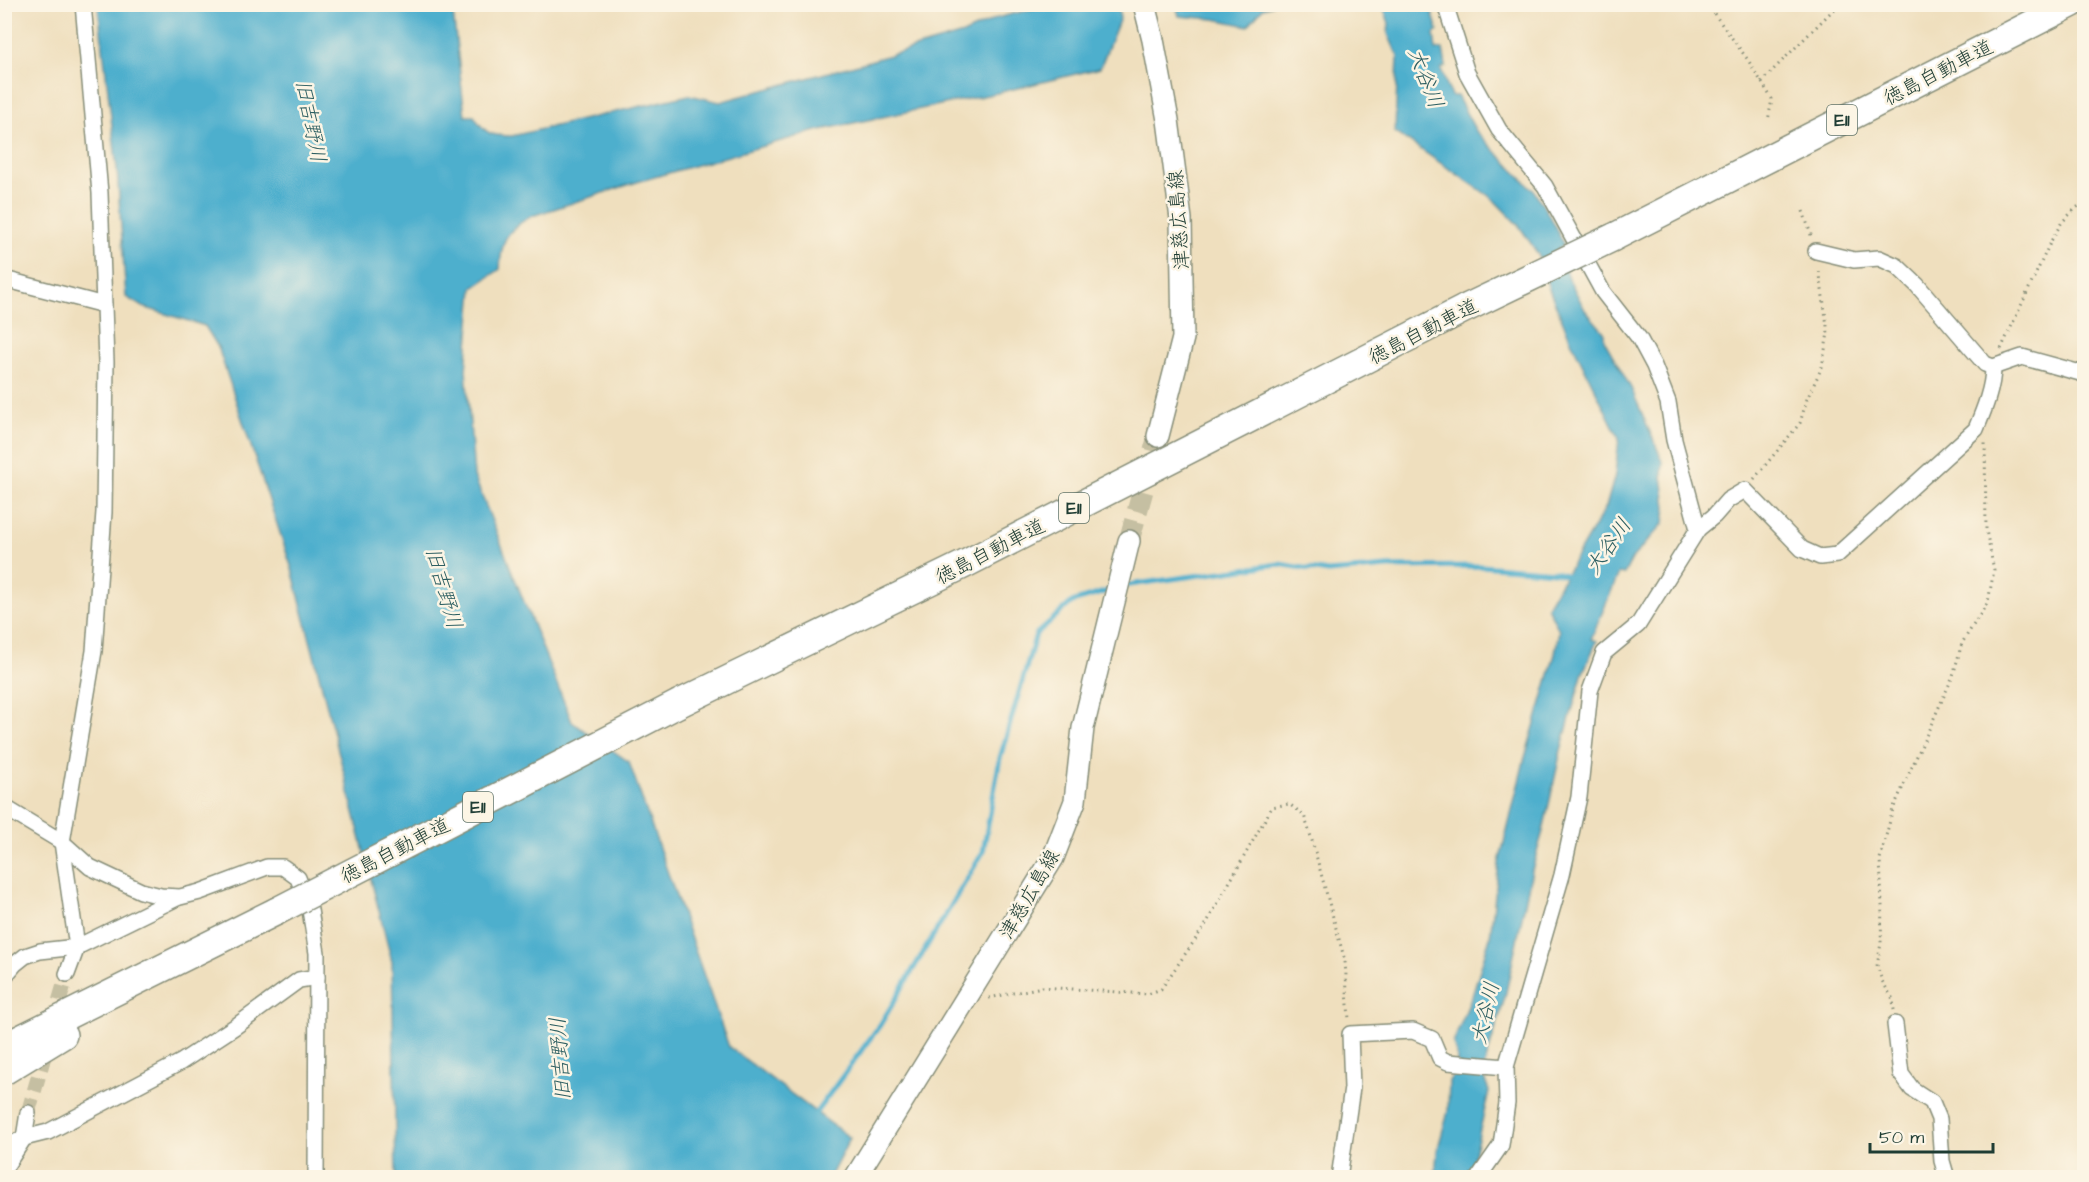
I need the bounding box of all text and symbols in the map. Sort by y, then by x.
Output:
street label: 徳島自動車道 [1879,33,1998,113]
water label: 大谷川 [1401,44,1450,113]
water label: 旧吉野川 [288,77,333,165]
road number: E11 [1827,105,1857,135]
street label: 津慈広島線 [1162,169,1196,271]
street label: 徳島自動車道 [1364,292,1483,372]
road number: E11 [1059,493,1089,523]
street label: 徳島自動車道 [931,512,1050,592]
water label: 大谷川 [1578,512,1638,580]
water label: 旧吉野川 [418,544,469,633]
road number: E11 [463,792,493,822]
street label: 徳島自動車道 [336,811,455,891]
street label: 津慈広島線 [993,844,1067,945]
water label: 大谷川 [1464,979,1507,1047]
water label: 旧吉野川 [543,1016,578,1102]
scale bar [1870,1116,1993,1154]
text: 50 m [1879,1125,1924,1150]

